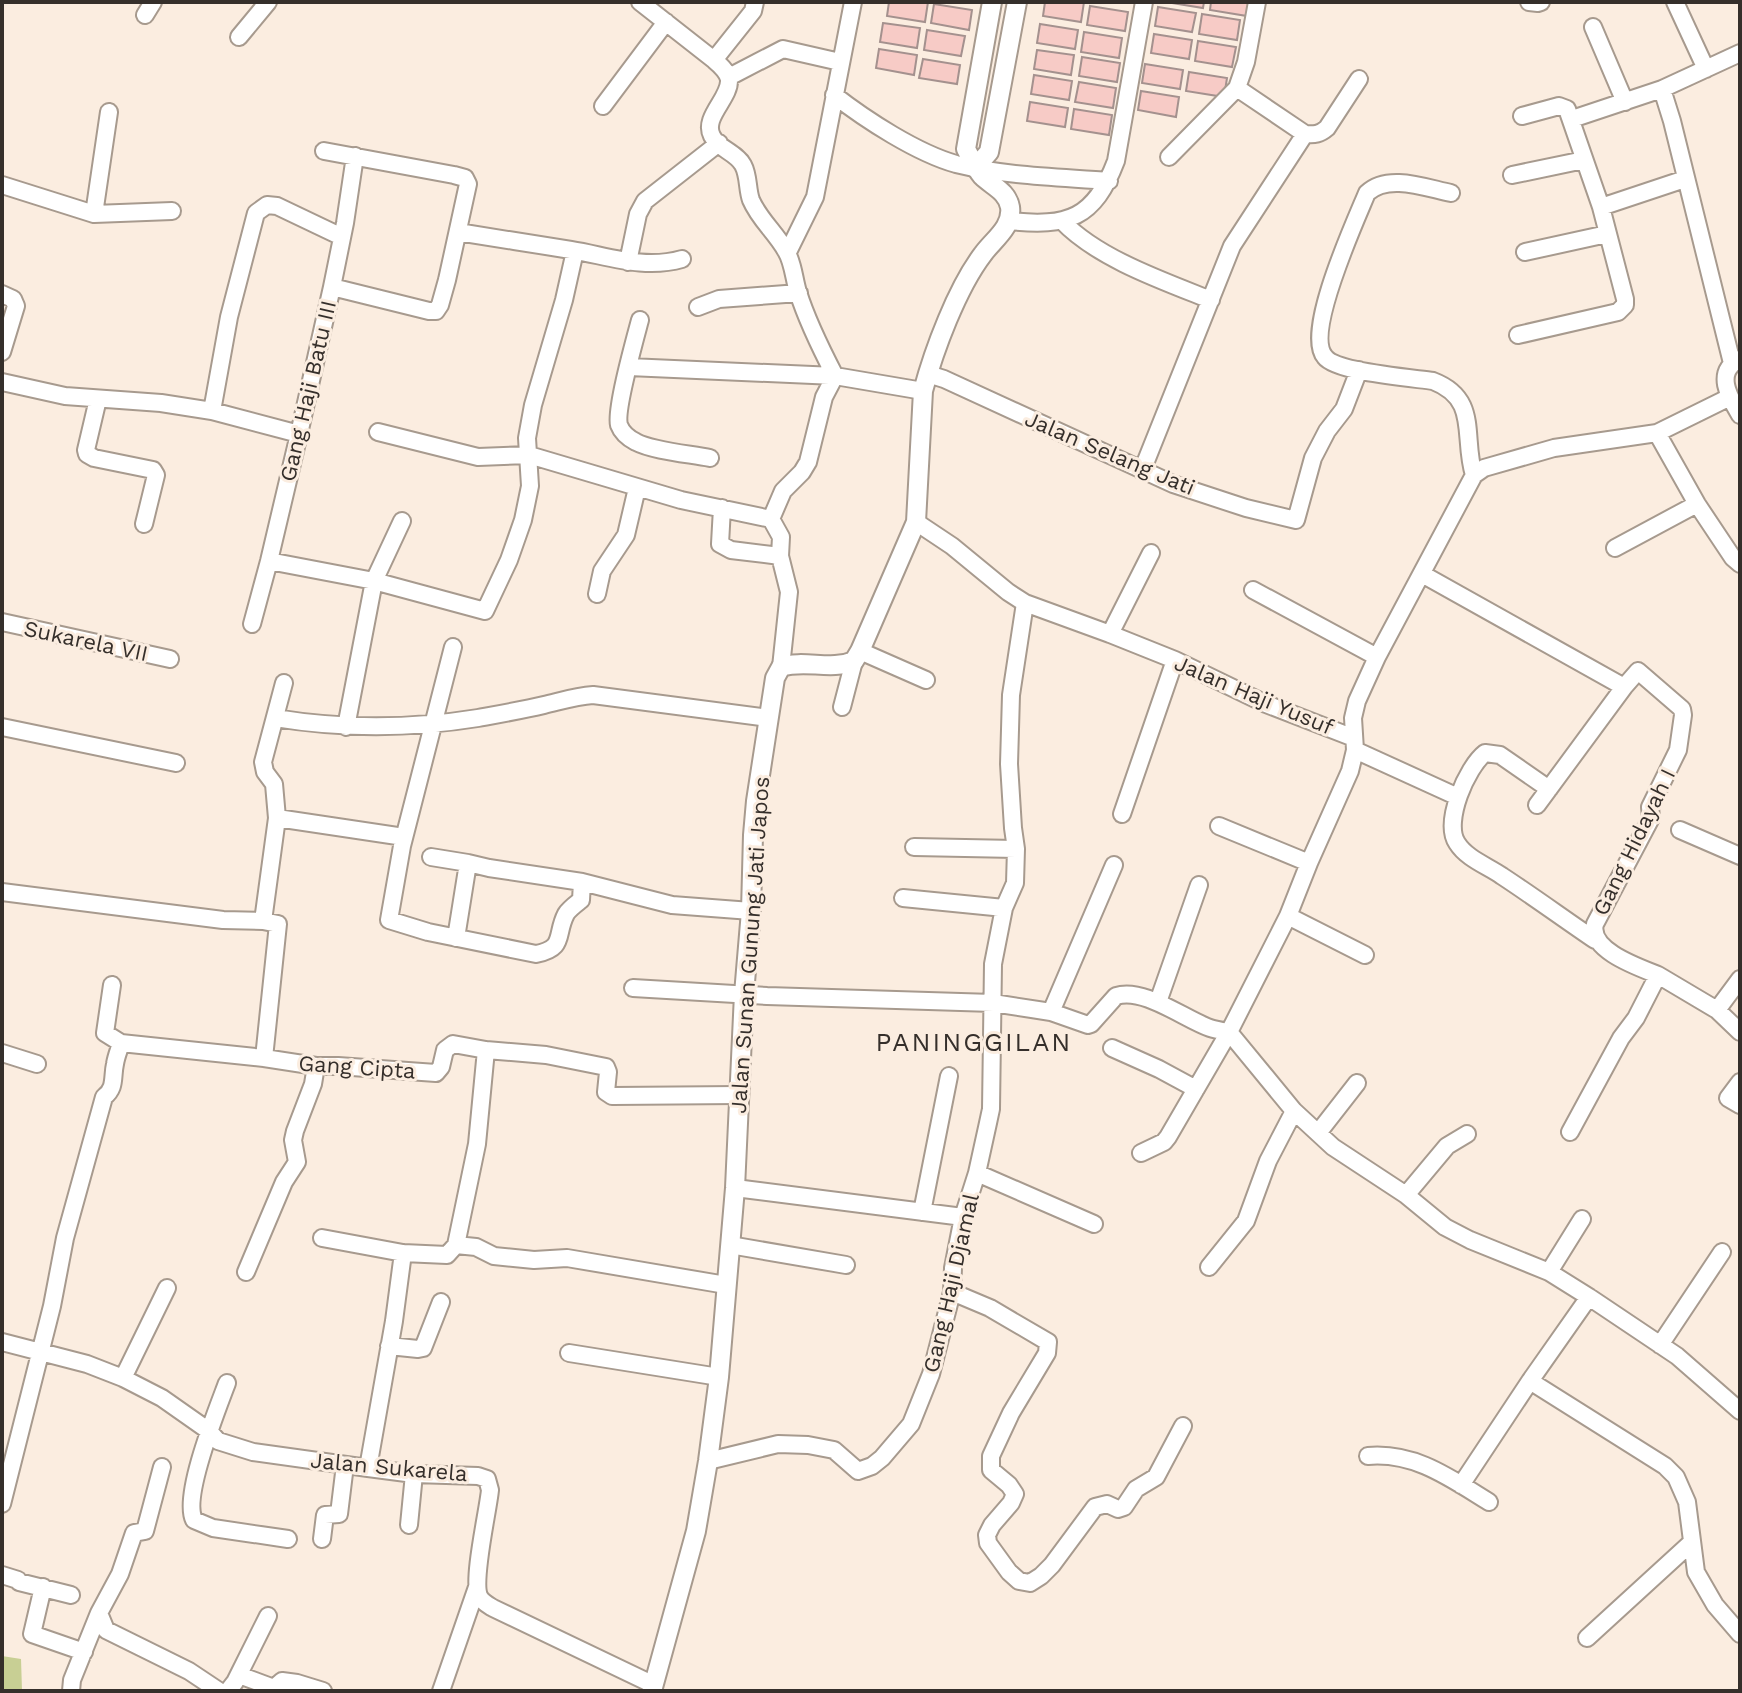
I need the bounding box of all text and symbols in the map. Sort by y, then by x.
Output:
street label: Gang Haji Batu III [275,298,341,484]
street label: Jalan Selang Jati [1021,406,1199,500]
street label: Sukarela VII [22,616,150,666]
street label: Jalan Haji Yusuf [1171,650,1338,740]
street label: Gang Hidayah I [1588,765,1680,919]
street label: Jalan Sunan Gunung Jati Japos [726,776,774,1114]
district label: PANINGGILAN [876,1027,1072,1057]
street label: Gang Cipta [298,1050,416,1084]
street label: Gang Haji Djamal [918,1191,984,1375]
street label: Jalan Sukarela [309,1448,469,1486]

